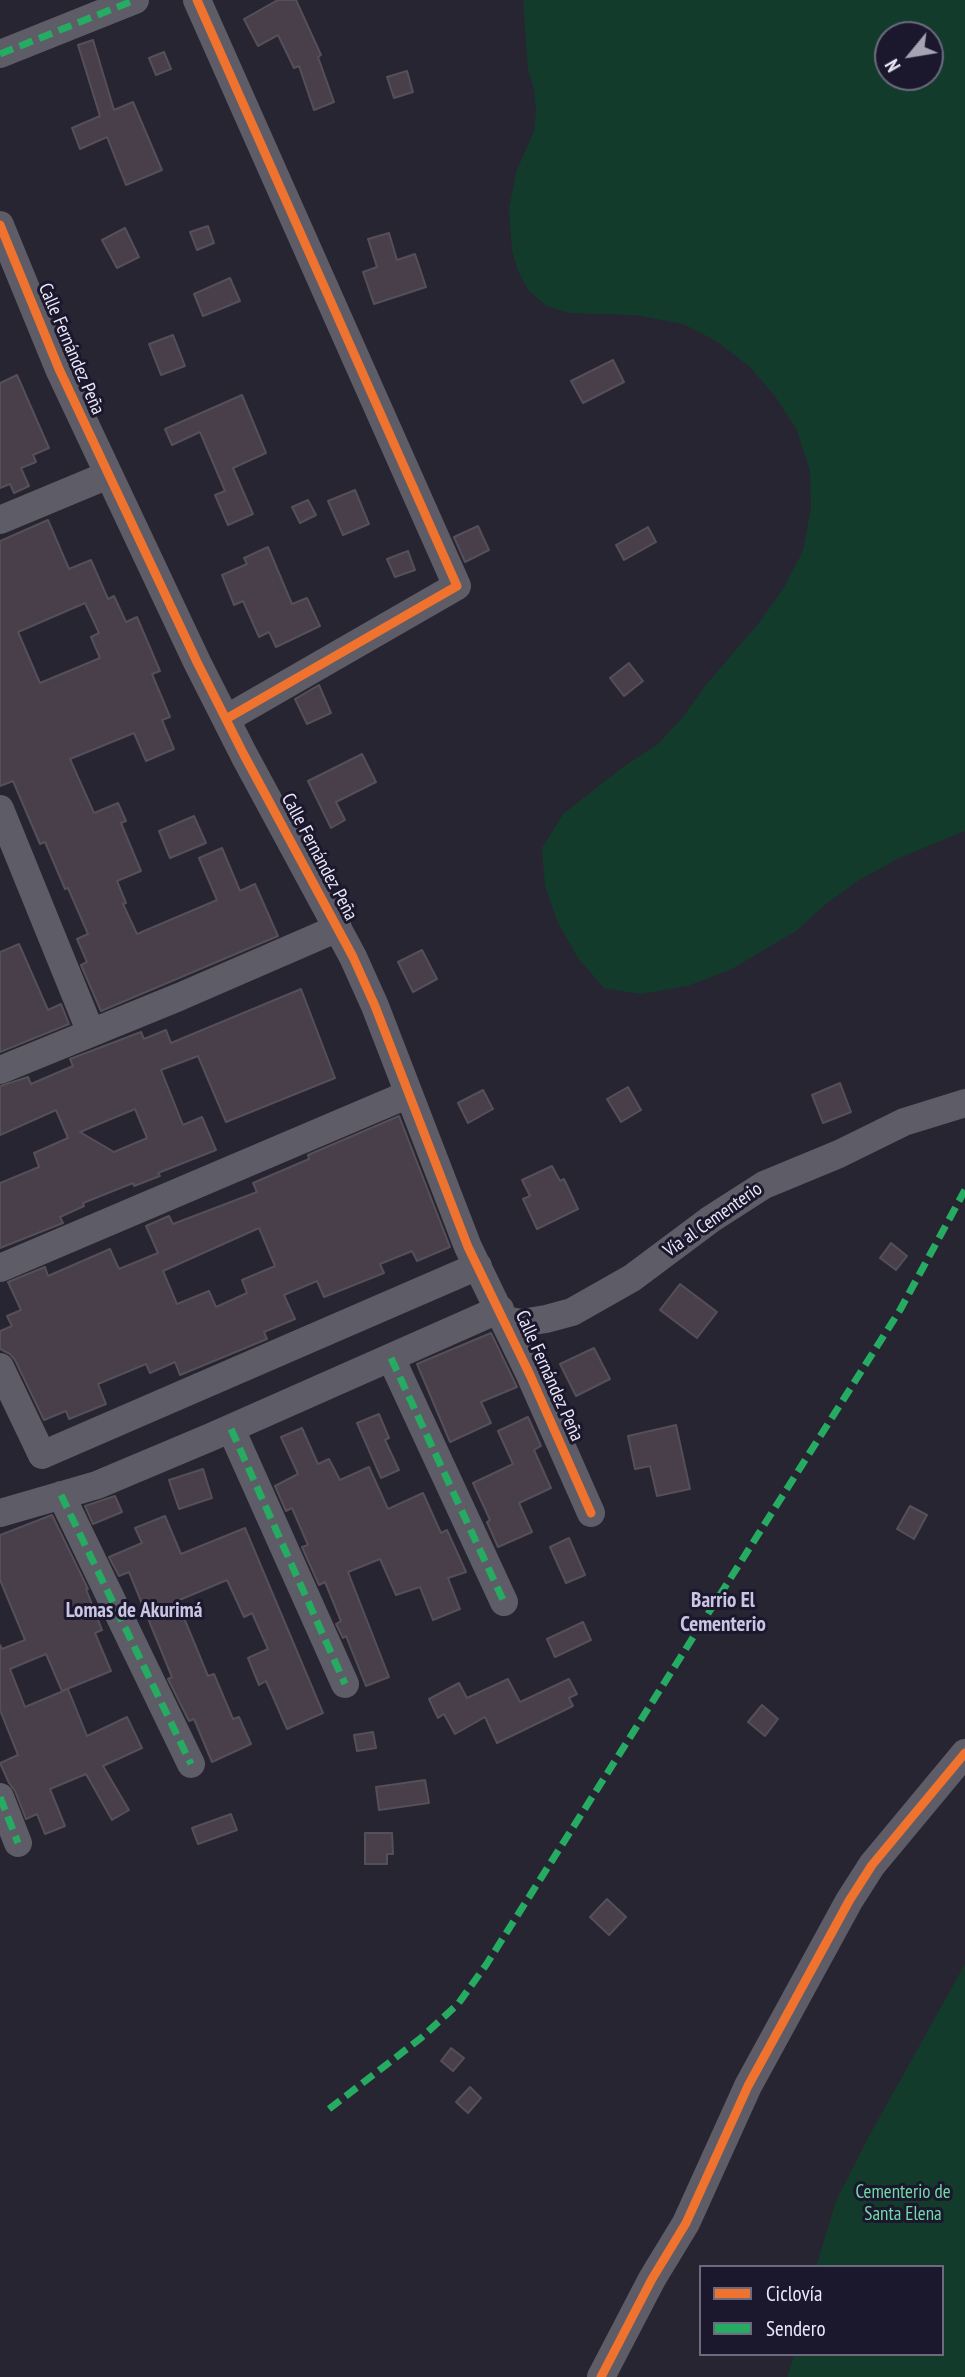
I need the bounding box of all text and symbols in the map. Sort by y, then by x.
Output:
north arrow [874,21,944,91]
text: N [880,55,906,76]
street label: Calle Fernández Peña [33,280,109,418]
street label: Calle Fernández Peña [276,790,362,924]
street label: Vía al Cementerio [659,1178,767,1262]
street label: Calle Fernández Peña [510,1307,588,1445]
district label: Barrio El Cementerio [680,1588,766,1638]
district label: Lomas de Akurimá [66,1598,202,1624]
park label: Cementerio de Santa Elena [855,2182,951,2226]
legend [699,2265,944,2356]
text: Ciclovía [766,2280,823,2307]
text: Sendero [766,2315,825,2342]

